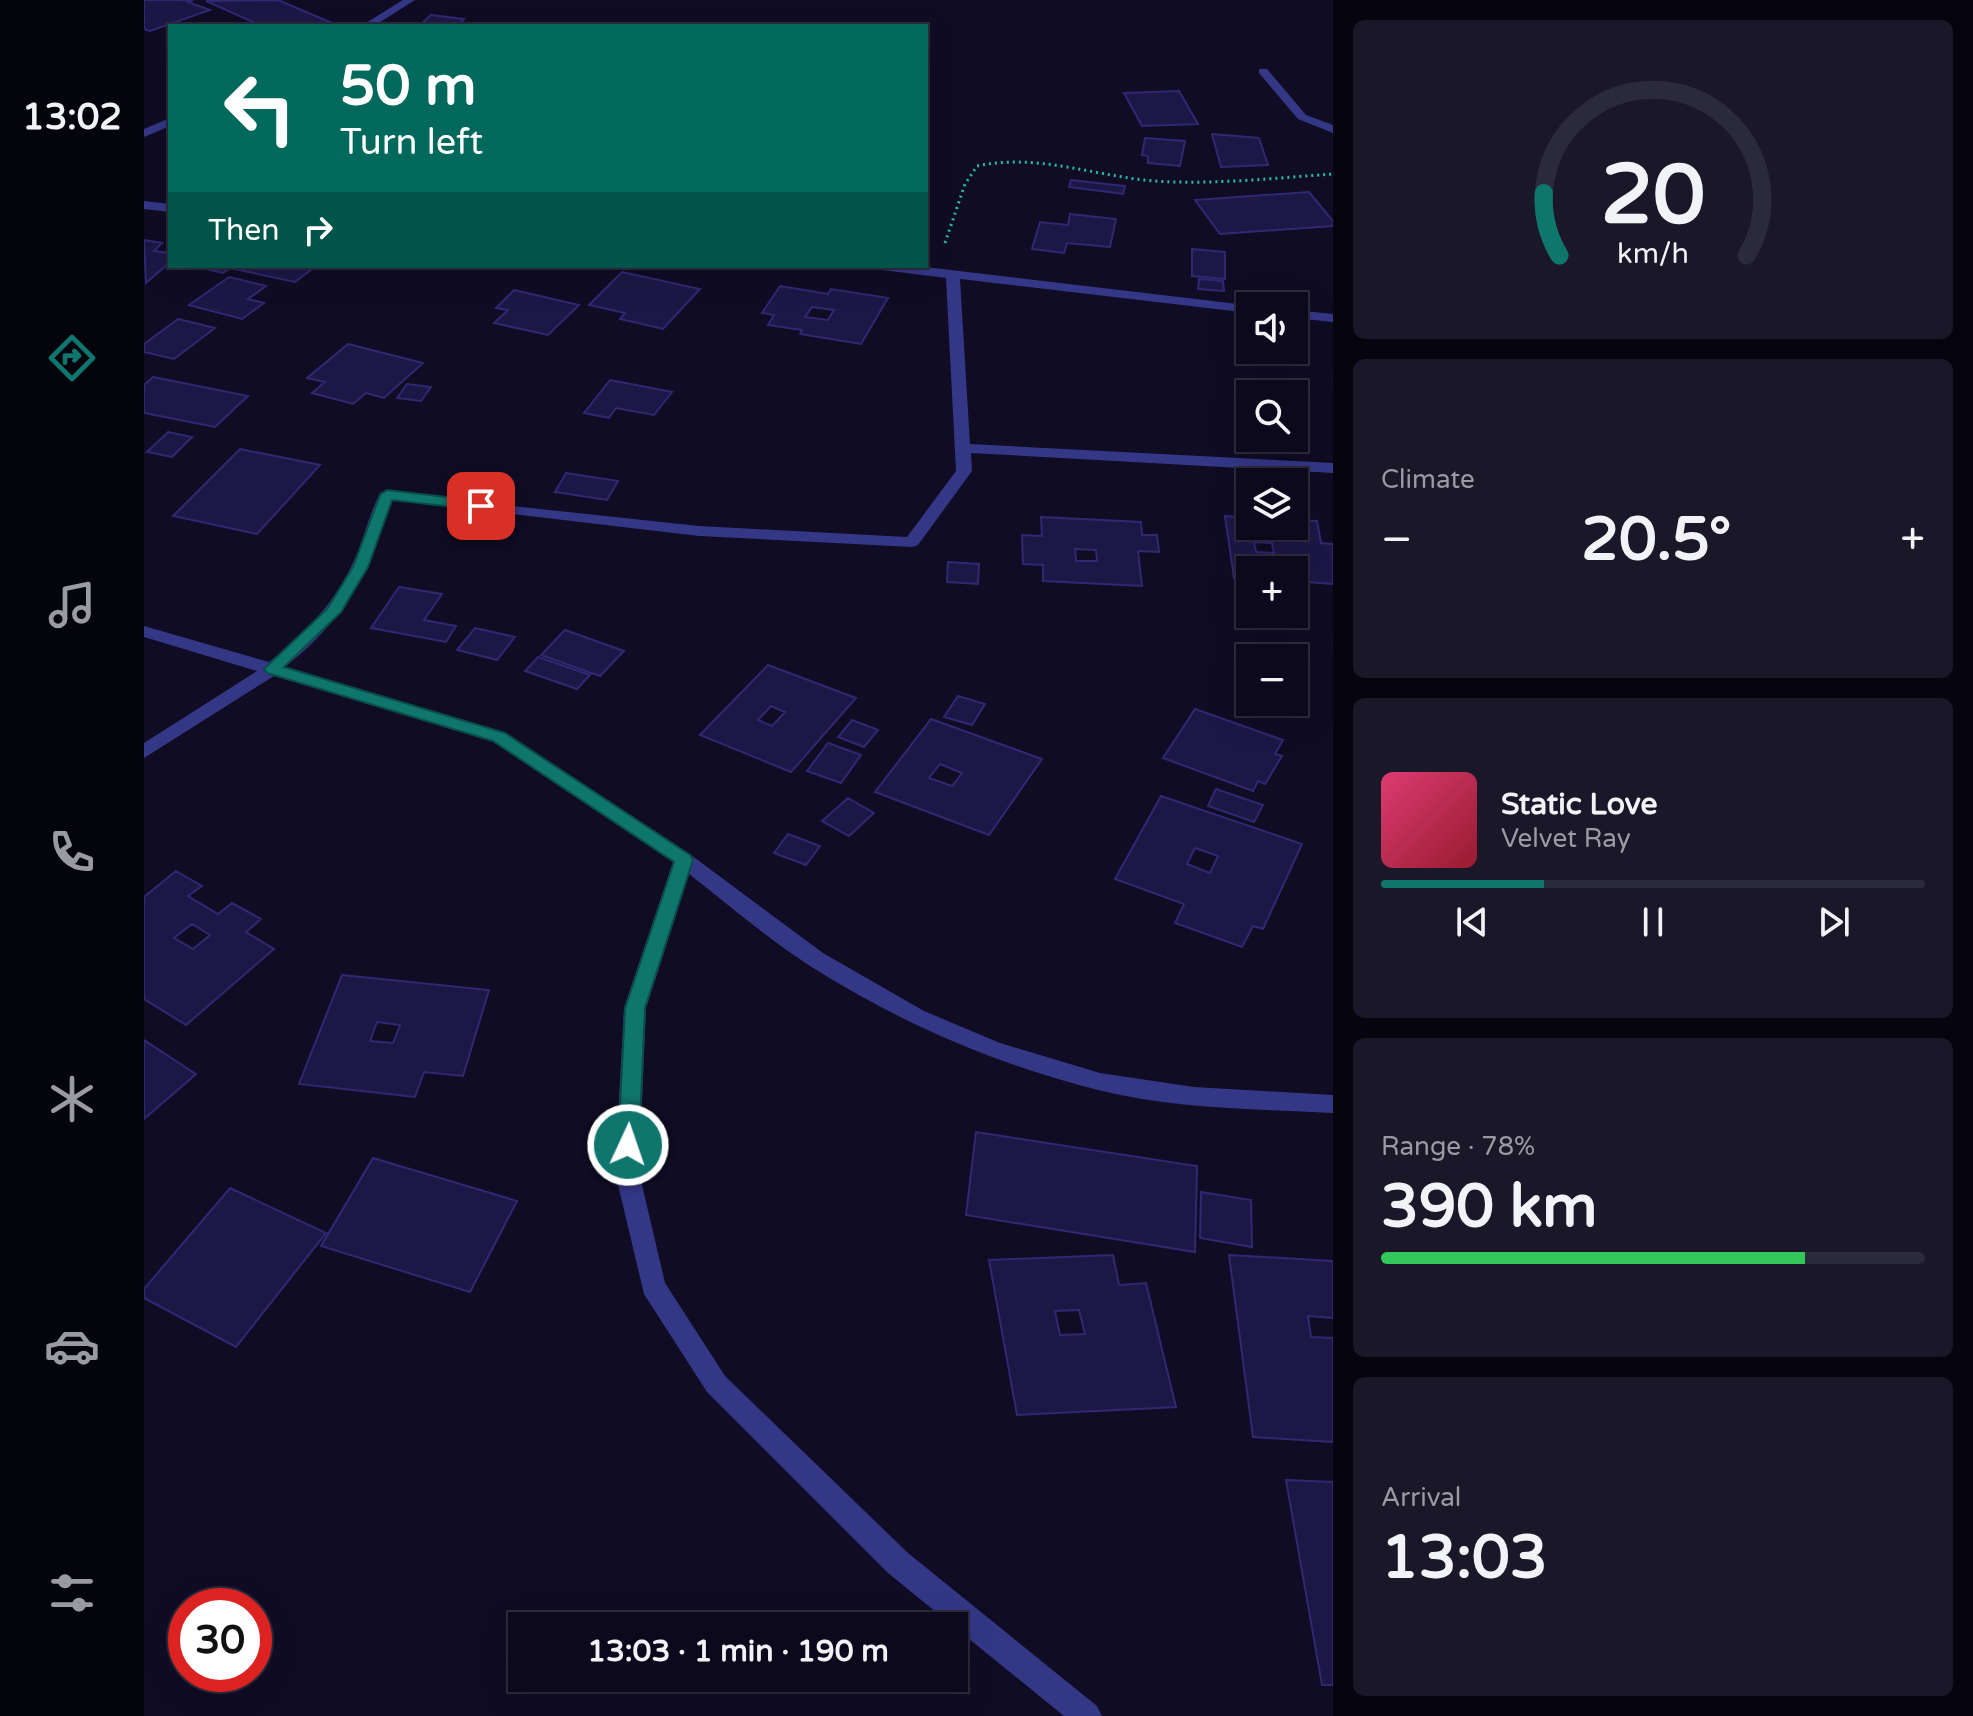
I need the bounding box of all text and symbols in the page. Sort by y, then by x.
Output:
text: 50 m [340,53,476,120]
icon: left [208,56,312,160]
text: 13:02 [22,96,122,139]
text: Turn left [340,121,483,164]
text: 20 [1601,145,1705,245]
icon: right [296,208,340,252]
text: Then [208,212,280,249]
text: km/h [1617,237,1689,271]
map controls [1236,292,1308,716]
button: sound [1236,292,1308,364]
icon: directions [44,330,100,386]
button: search [1236,380,1308,452]
text: Climate [1381,464,1475,495]
button: layers [1236,468,1308,540]
pin [447,472,515,540]
icon: arrive [459,484,503,528]
text: 20.5° [1581,504,1731,576]
text: − [1381,514,1412,567]
text: + [1900,514,1925,567]
button: + [1236,556,1308,628]
icon: music [44,577,100,633]
button: − [1236,644,1308,716]
text: Static Love [1501,786,1657,823]
text: Velvet Ray [1501,823,1631,854]
icon: phone [44,824,100,880]
icon: previous [1450,900,1494,944]
icon: pause [1631,900,1675,944]
icon: next [1812,900,1856,944]
icon: climate [44,1071,100,1127]
position arrow [586,1103,670,1187]
text: Range · 78% [1381,1131,1535,1162]
text: 390 km [1381,1171,1597,1243]
icon: car [44,1318,100,1374]
text: Arrival [1381,1482,1461,1513]
text: 13:03 [1381,1522,1547,1594]
icon: filters [44,1565,100,1621]
speed limit sign: 30 [168,1588,272,1692]
text: 13:03 · 1 min · 190 m [587,1633,889,1670]

